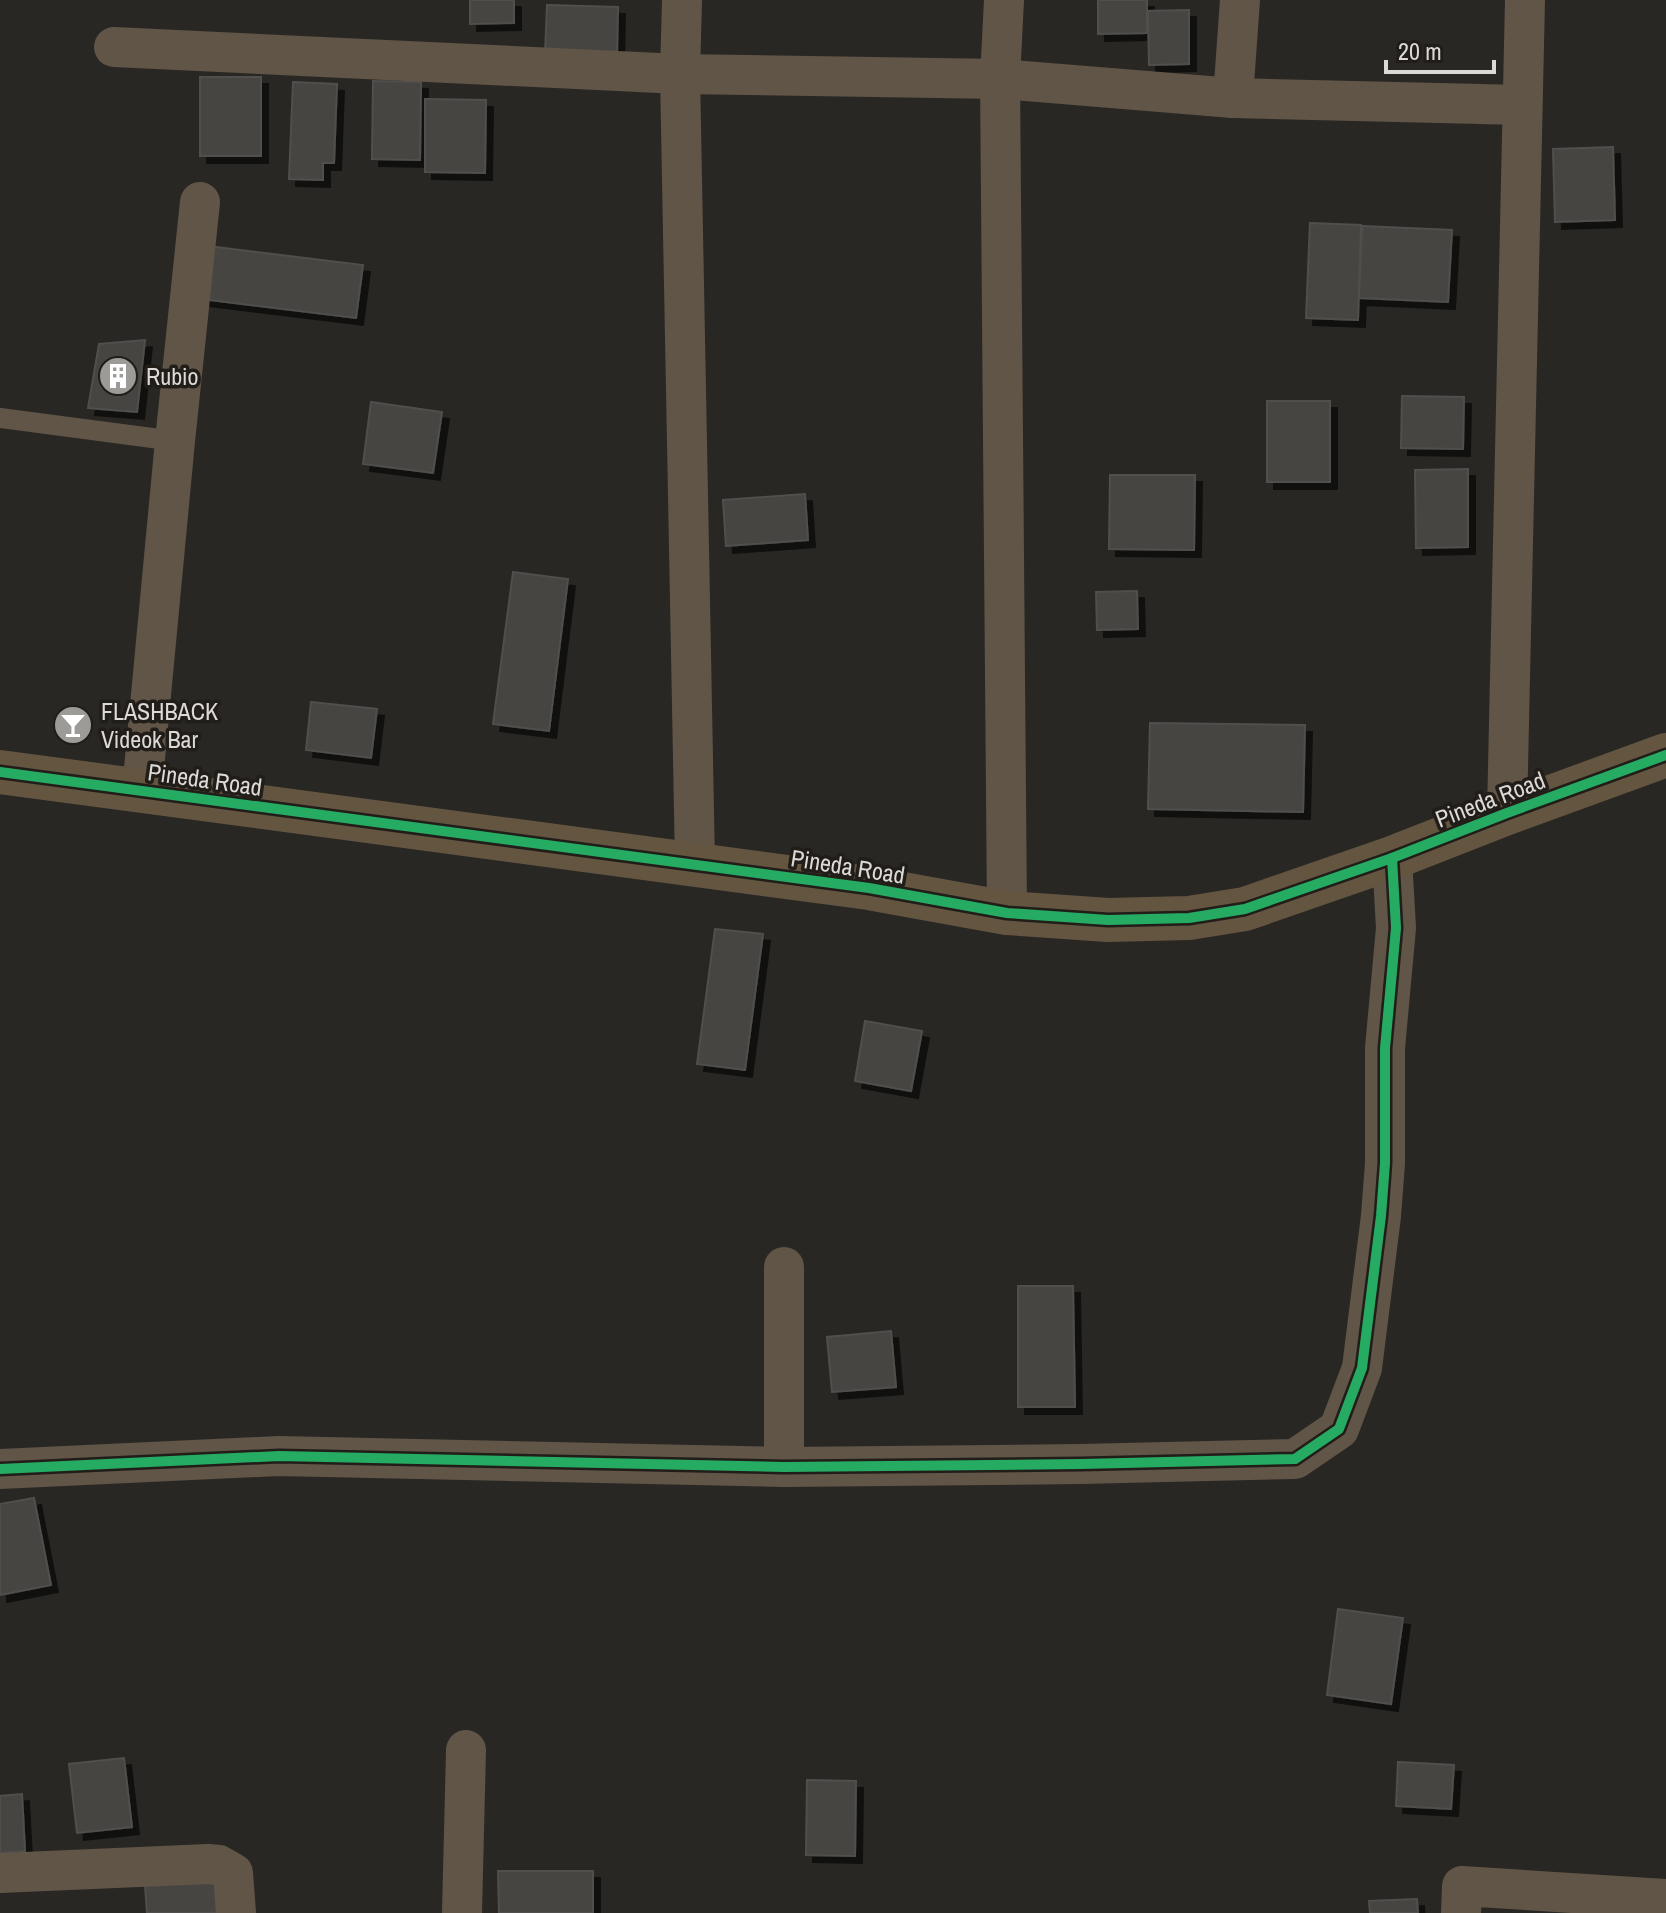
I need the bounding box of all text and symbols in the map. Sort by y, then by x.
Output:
scale bar [1386,24,1494,74]
text: 20 m [1398,35,1442,67]
building icon: Rubio [97,355,139,397]
place label: Rubio [146,360,199,392]
place label: FLASHBACK Videok Bar [101,695,218,755]
bar icon: FLASHBACK Videok Bar [52,704,94,746]
street label: Pineda Road [146,755,264,803]
street label: Pineda Road [1431,763,1549,835]
street label: Pineda Road [789,841,907,891]

